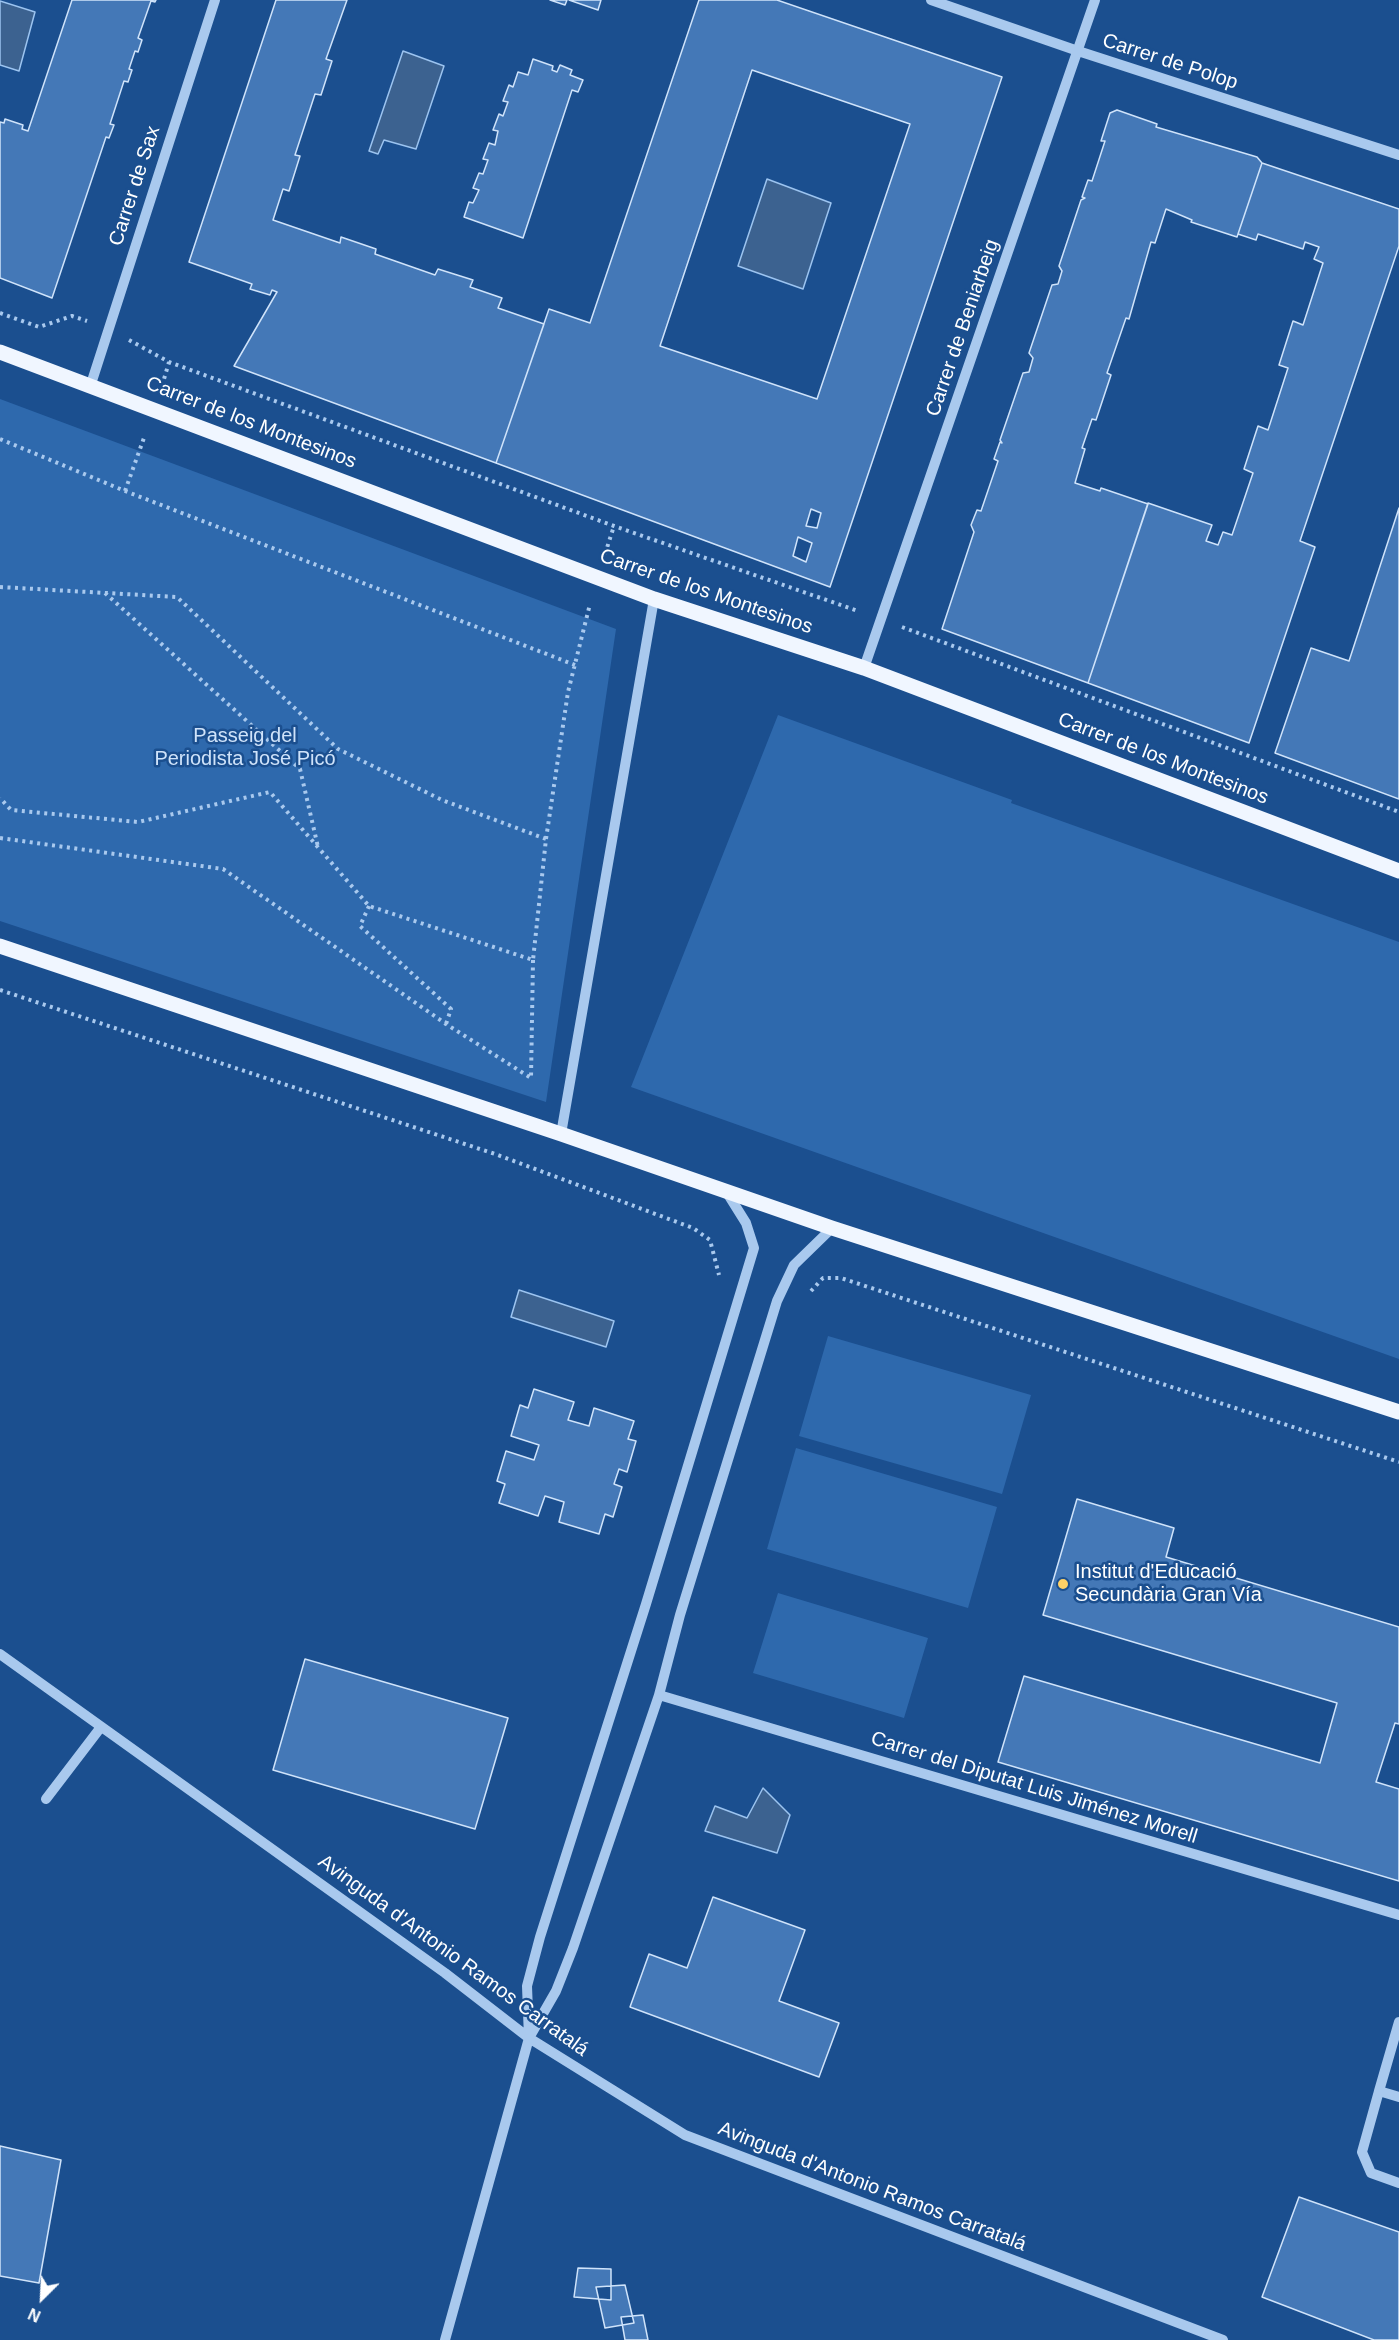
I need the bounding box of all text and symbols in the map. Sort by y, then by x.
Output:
street label: Carrer de Polop [1099,29,1241,95]
street label: Carrer de Sax [104,123,166,249]
street label: Carrer de Beniarbeig [921,236,1005,420]
street label: Carrer de los Montesinos [142,372,360,474]
street label: Carrer de los Montesinos [596,544,816,640]
street label: Carrer de los Montesinos [1054,708,1272,810]
park label: Passeig del Periodista José Picó [154,724,336,771]
place label: Institut d'Educació Secundària Gran Vía [1075,1560,1262,1607]
marker: Institut d'Educació Secundària Gran Vía [1056,1577,1070,1591]
street label: Carrer del Diputat Luis Jiménez Morell [868,1727,1200,1849]
street label: Avinguda d'Antonio Ramos Carratalá [313,1850,593,2062]
street label: Avinguda d'Antonio Ramos Carratalá [715,2117,1029,2257]
north arrow [12,2268,72,2328]
text: N [26,2305,43,2325]

